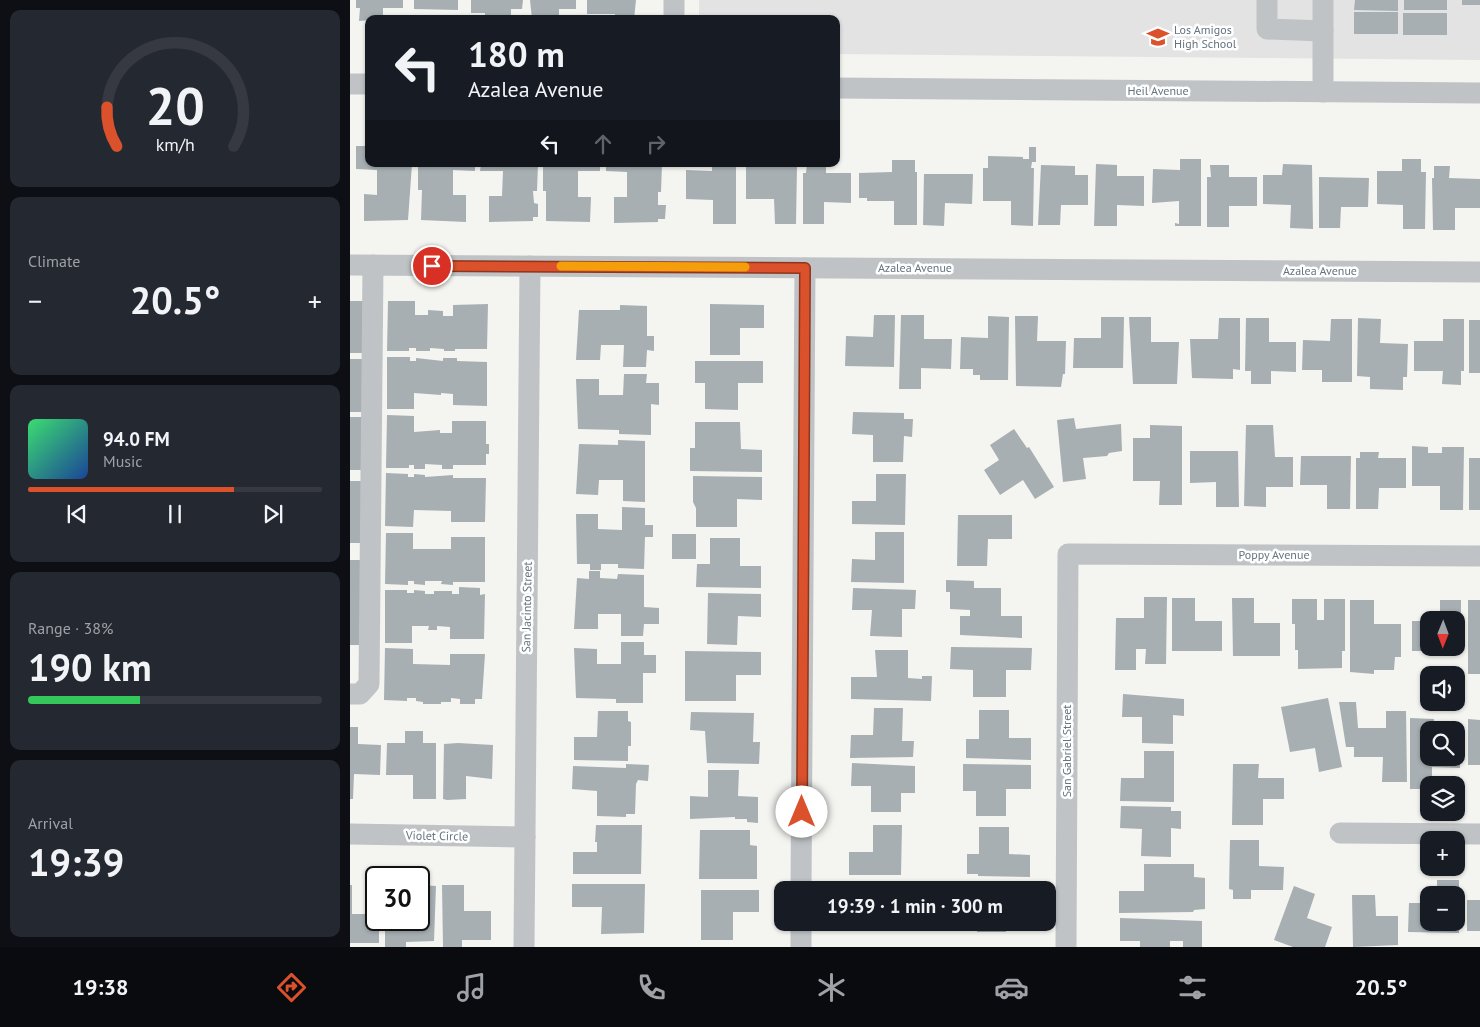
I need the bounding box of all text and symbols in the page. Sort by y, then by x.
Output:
place label: Los Amigos High School [1174,22,1237,51]
school or university icon: Los Amigos High School [1145,24,1171,50]
text: 180 m [468,31,565,77]
icon: left [385,35,450,100]
text: 20 [146,72,204,139]
text: Azalea Avenue [468,75,604,103]
street label: Heil Avenue [1127,83,1189,98]
icon: left [536,130,564,158]
icon: ahead [589,130,617,158]
icon: right [642,130,670,158]
text: km/h [155,133,195,156]
pin [411,245,453,287]
text: Climate [28,251,80,271]
icon: arrive [418,252,446,280]
street label: Azalea Avenue [878,260,952,275]
street label: Azalea Avenue [1283,263,1357,278]
text: 20.5° [130,275,220,324]
text: − [28,282,42,319]
text: + [308,282,322,319]
text: 94.0 FM [103,427,170,451]
text: Music [103,451,143,471]
icon: previous [63,500,91,528]
icon: pause [161,500,189,528]
icon: next [259,500,287,528]
street label: Poppy Avenue [1238,547,1310,562]
street label: San Jacinto Street [518,561,535,653]
north arrow [1420,611,1465,656]
map controls [1420,611,1465,931]
text: Range · 38% [28,618,113,638]
text: 190 km [28,642,152,691]
button: sound [1420,666,1465,711]
street label: San Gabriel Street [1059,705,1074,797]
button: search [1420,721,1465,766]
button: layers [1420,776,1465,821]
position arrow [775,785,827,837]
text: Arrival [28,813,73,833]
street label: Violet Circle [405,827,468,844]
button: + [1420,831,1465,876]
text: 19:39 [28,837,124,886]
speed limit sign: 30 [365,866,430,931]
button: − [1420,886,1465,931]
text: 19:39 · 1 min · 300 m [827,894,1003,918]
icon: directions [274,970,309,1005]
icon: music [454,970,489,1005]
icon: phone [634,970,669,1005]
icon: climate [814,970,849,1005]
icon: car [994,970,1029,1005]
icon: filters [1175,970,1210,1005]
text: 19:38 [73,973,128,1001]
text: 20.5° [1355,973,1407,1001]

